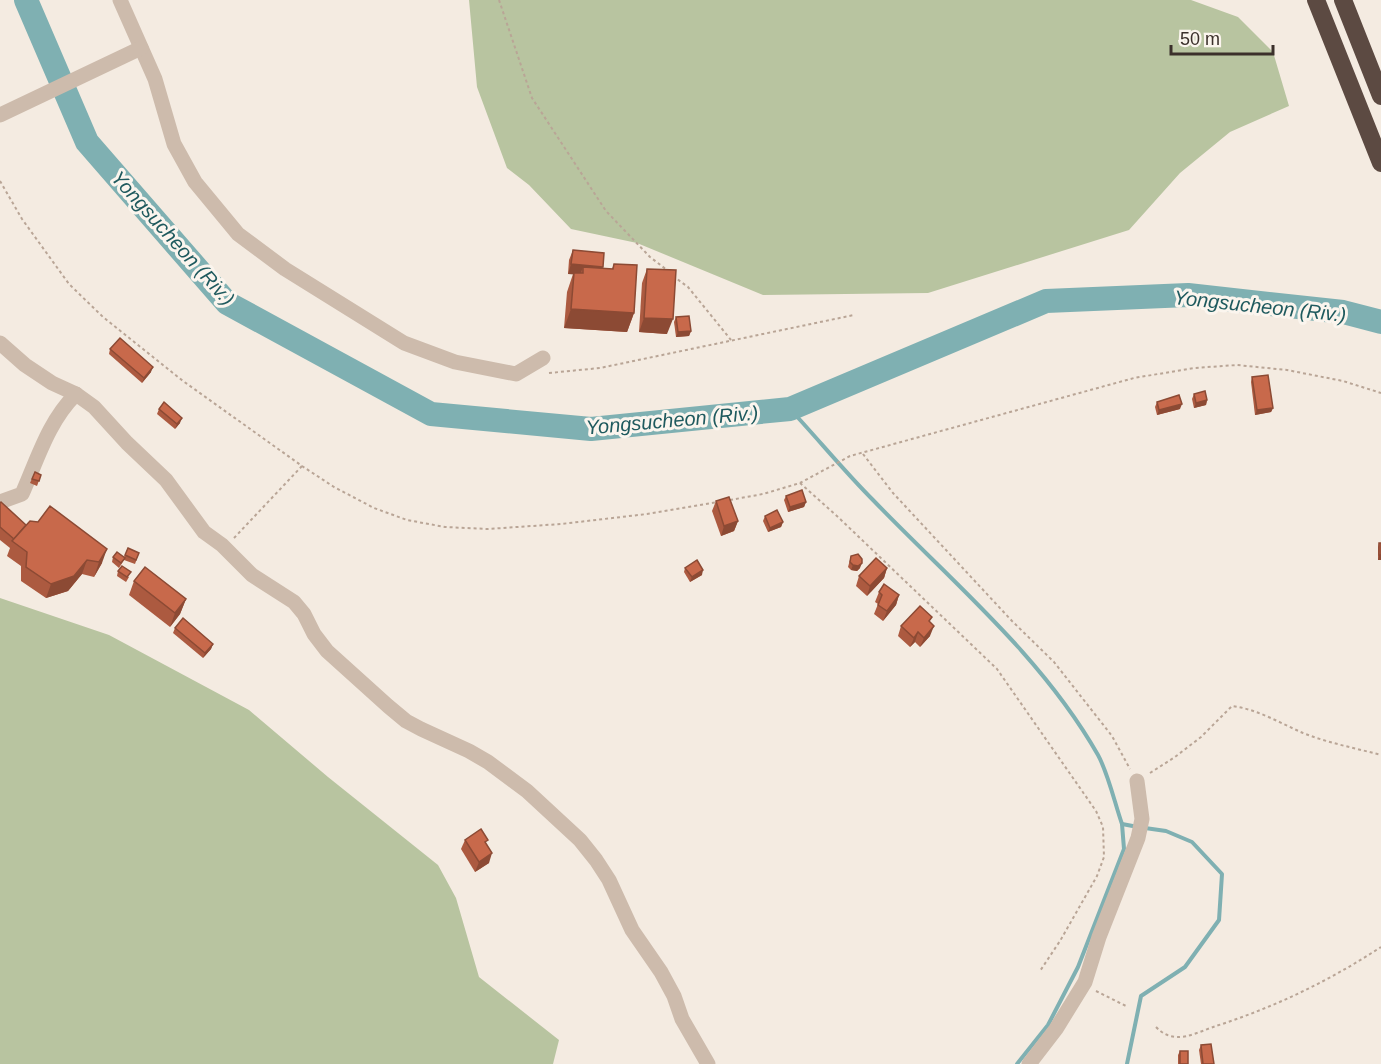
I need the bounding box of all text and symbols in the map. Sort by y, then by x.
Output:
scale bar [1171,18,1273,56]
text: 50 m [1180,29,1220,49]
water label: Yongsucheon (Riv.) [107,166,239,310]
water label: Yongsucheon (Riv.) [1173,286,1347,326]
water label: Yongsucheon (Riv.) [585,402,759,438]

